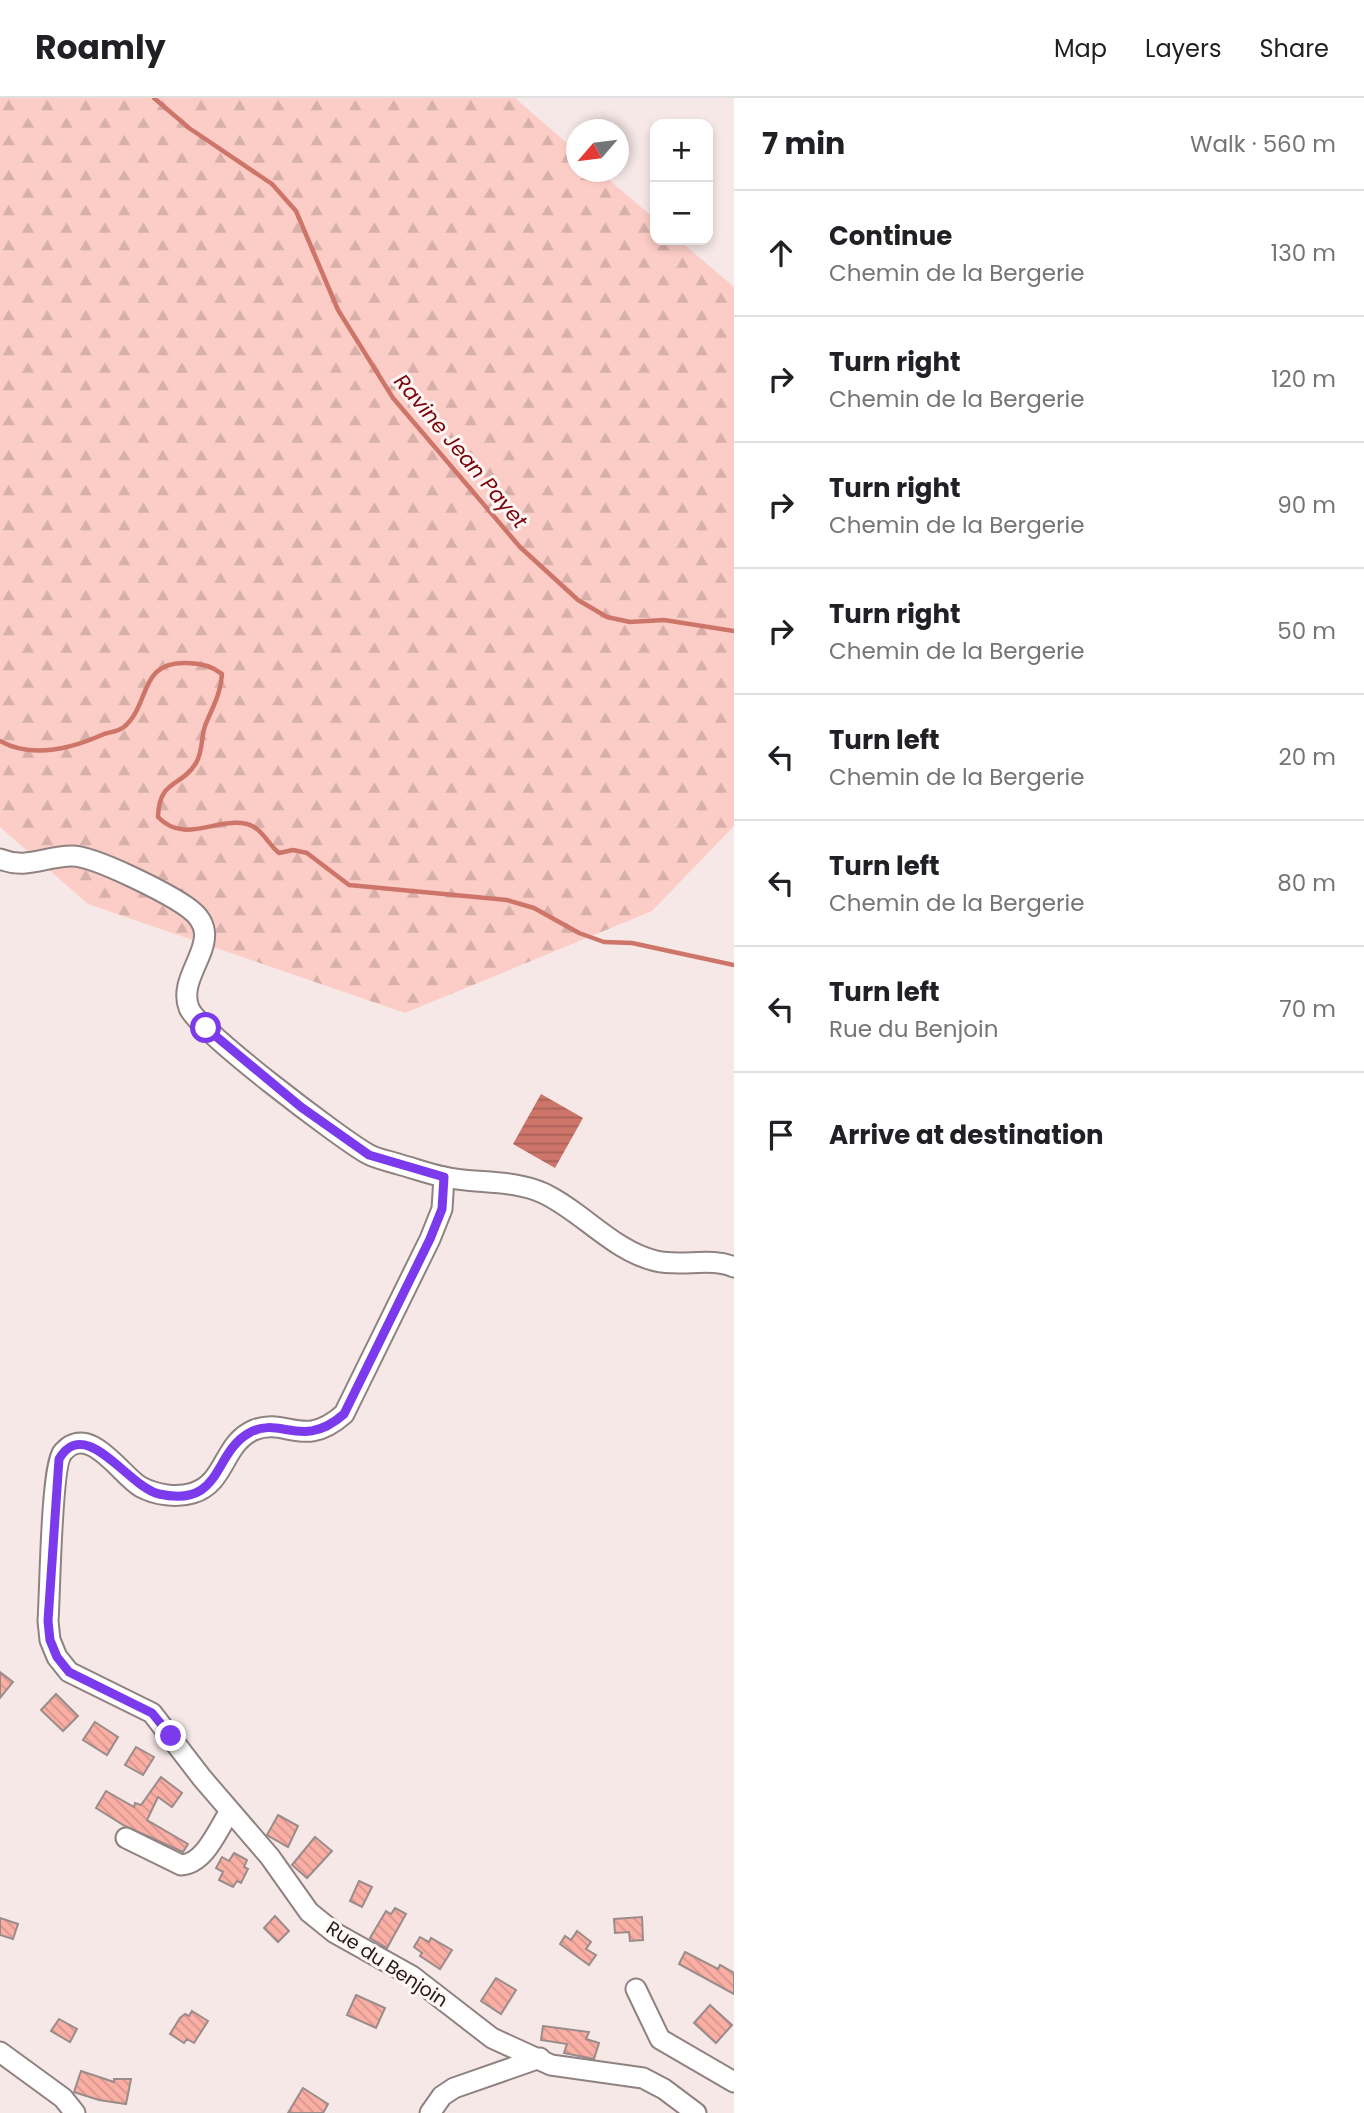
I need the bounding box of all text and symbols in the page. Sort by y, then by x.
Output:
text: Roamly [35,24,165,71]
text: Map [1054,32,1107,65]
text: Layers [1145,32,1221,65]
text: Share [1259,32,1329,65]
north arrow [566,119,629,182]
map controls [650,119,713,245]
button: + [650,119,713,182]
text: 7 min [762,122,845,165]
text: Walk · 560 m [1190,128,1336,160]
button: − [650,182,713,245]
text: Continue [829,218,952,254]
icon: ahead [762,234,800,272]
text: 130 m [1271,237,1336,269]
text: Chemin de la Bergerie [829,257,1084,289]
text: Turn right [829,344,961,380]
icon: right [762,360,800,398]
text: 120 m [1271,363,1336,395]
water label: Ravine Jean Payet [388,368,535,535]
text: Chemin de la Bergerie [829,383,1084,415]
text: Turn right [829,470,961,506]
icon: right [762,486,800,524]
text: 90 m [1277,489,1336,521]
text: Chemin de la Bergerie [829,509,1084,541]
text: Turn right [829,596,961,632]
icon: right [762,612,800,650]
text: 50 m [1277,615,1336,647]
text: Chemin de la Bergerie [829,635,1084,667]
text: Turn left [829,722,940,758]
icon: left [762,738,800,776]
text: 20 m [1278,741,1336,773]
text: Chemin de la Bergerie [829,761,1084,793]
text: Turn left [829,848,940,884]
icon: left [762,864,800,902]
text: 80 m [1277,867,1336,899]
text: Chemin de la Bergerie [829,887,1084,919]
text: Turn left [829,974,940,1010]
icon: left [762,990,800,1028]
text: 70 m [1279,993,1336,1025]
route start [190,1012,221,1043]
text: Rue du Benjoin [829,1013,998,1045]
icon: arrive [762,1116,800,1154]
text: Arrive at destination [829,1117,1104,1153]
route end [155,1720,186,1751]
street label: Rue du Benjoin [321,1915,453,2013]

